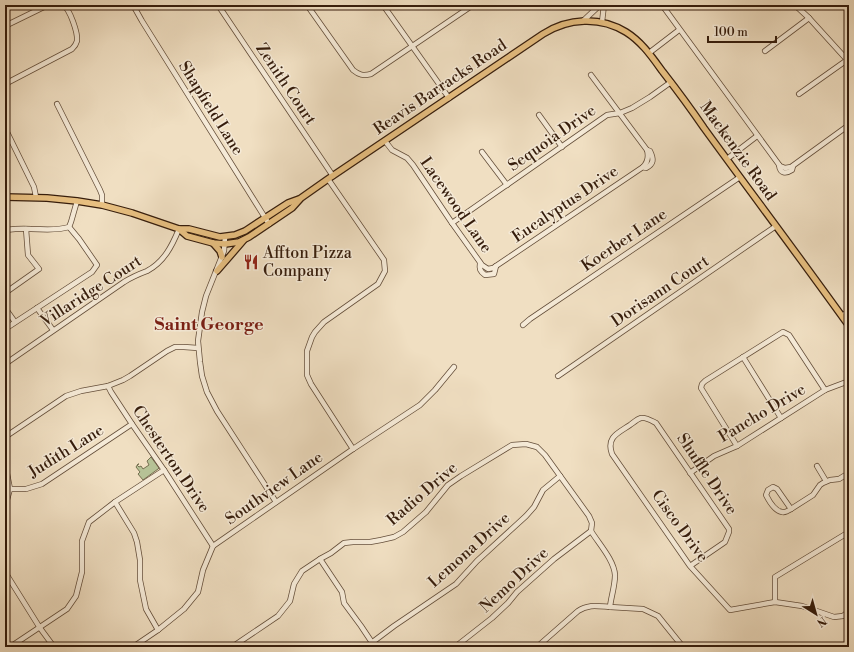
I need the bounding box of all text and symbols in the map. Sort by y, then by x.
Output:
scale bar [708,18,776,44]
text: 100 m [714,25,748,40]
street label: Reavis Barracks Road [370,35,510,139]
street label: Zenith Court [251,39,321,129]
street label: Shapfield Lane [174,57,248,159]
street label: Mackenzie Road [695,98,781,204]
street label: Sequoia Drive [504,100,600,176]
street label: Lacewood Lane [416,153,496,257]
street label: Eucalyptus Drive [508,161,622,247]
street label: Koerber Lane [577,204,671,276]
place label: Affton Pizza Company [262,243,353,281]
street label: Villaridge Court [36,251,146,332]
street label: Dorisann Court [607,251,713,331]
restaurant icon: Affton Pizza Company [242,253,260,271]
district label: Saint George [154,313,264,336]
street label: Pancho Drive [715,379,809,447]
street label: Chesterton Drive [128,402,214,516]
street label: Judith Lane [24,420,107,483]
street label: Shuffle Drive [672,429,742,519]
street label: Southview Lane [221,447,327,529]
street label: Radio Drive [383,458,461,530]
street label: Cisco Drive [647,486,713,566]
street label: Lemona Drive [424,508,514,592]
street label: Nemo Drive [475,543,553,617]
north arrow [796,594,836,634]
text: N [813,613,829,630]

